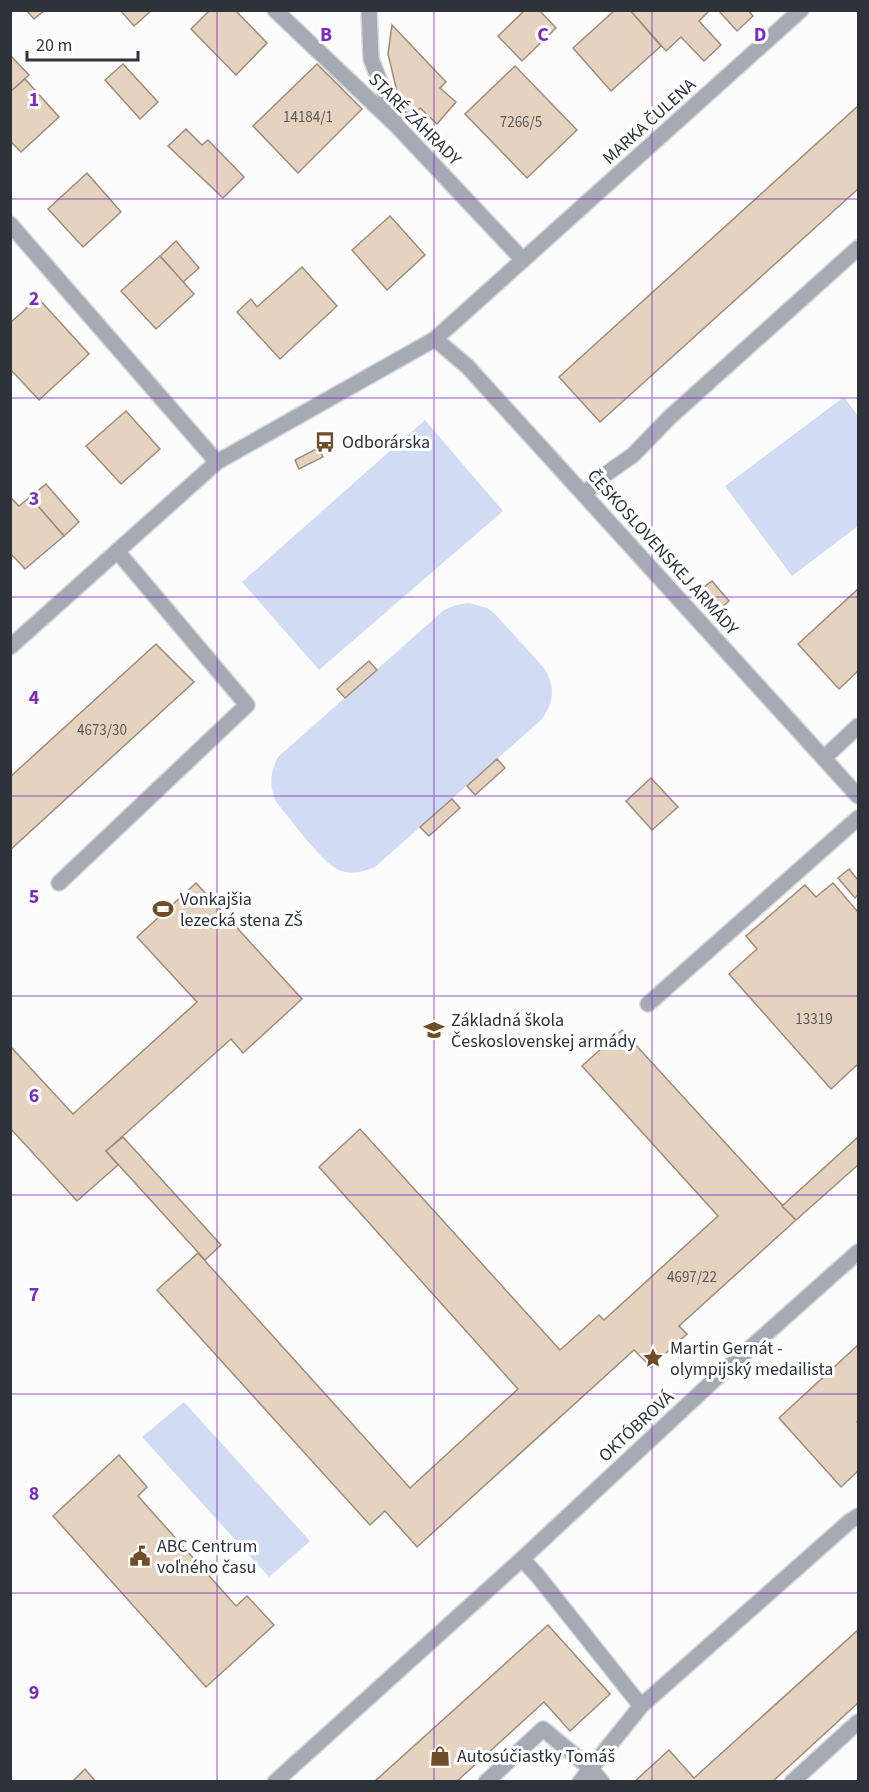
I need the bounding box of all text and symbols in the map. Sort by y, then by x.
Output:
text: B [320,21,332,49]
text: C [537,21,549,49]
text: D [754,21,766,49]
scale bar [27,24,138,62]
text: 20 m [36,33,72,58]
street label: STARÉ ZÁHRADY [363,68,467,171]
street label: MARKA ČULENA [597,72,702,170]
text: 1 [29,86,39,114]
house number: 14184/1 [283,107,333,128]
house number: 7266/5 [500,112,542,133]
text: 2 [29,285,39,313]
bus stop icon: Odborárska [313,430,337,454]
place label: Odborárska [342,430,430,455]
street label: ČESKOSLOVENSKEJ ARMÁDY [581,464,744,641]
text: 3 [29,485,39,513]
text: 4 [29,684,40,712]
house number: 4673/30 [77,720,127,741]
text: 5 [29,883,39,911]
place label: Vonkajšia lezecká stena ZŠ [180,887,303,933]
sports icon: Vonkajšia lezecká stena ZŠ [151,897,175,921]
place label: Základná škola Československej armády [451,1008,636,1054]
house number: 13319 [795,1009,833,1030]
school or university icon: Základná škola Československej armády [422,1018,446,1042]
text: 6 [29,1082,39,1110]
house number: 4697/22 [667,1267,717,1288]
text: 7 [29,1281,39,1309]
place label: Martin Gernát - olympijský medailista [670,1336,833,1382]
place icon: Martin Gernát - olympijský medailista [641,1346,665,1370]
street label: OKTÓBROVÁ [593,1385,680,1468]
text: 8 [29,1480,39,1508]
place label: ABC Centrum voľného času [157,1534,257,1580]
public building icon: ABC Centrum voľného času [128,1544,152,1568]
text: 9 [29,1679,39,1707]
shop icon: Autosúčiastky Tomáš [428,1744,452,1768]
place label: Autosúčiastky Tomáš [457,1744,615,1769]

